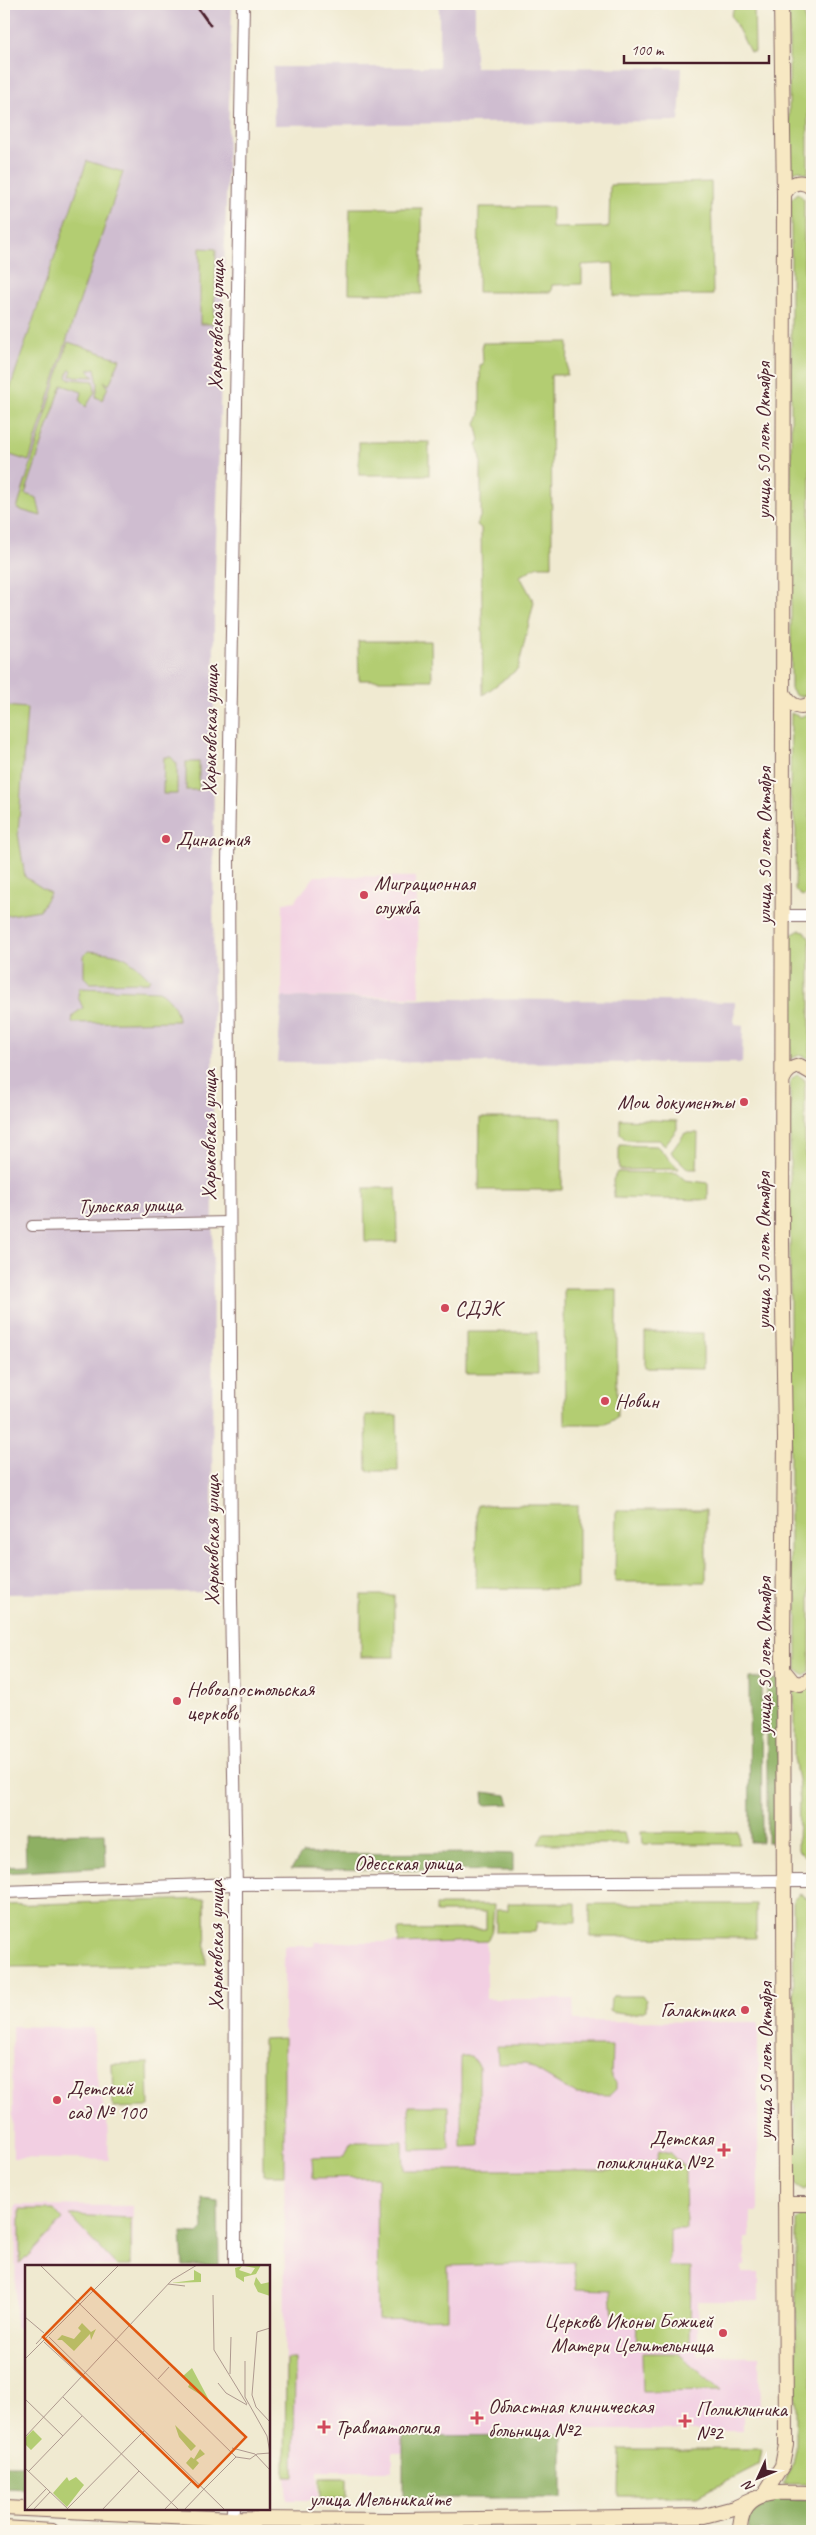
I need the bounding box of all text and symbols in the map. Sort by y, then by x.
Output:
scale bar [624,32,768,64]
text: 100 m [631,41,665,60]
street label: Харьковская улица [202,258,230,391]
street label: улица 50 лет Октября [750,360,776,522]
street label: Харьковская улица [196,663,224,796]
street label: улица 50 лет Октября [751,765,777,927]
place label: Династия [176,826,251,852]
marker: Династия [160,833,172,845]
place label: Миграционная служба [374,870,477,920]
marker: Миграционная служба [358,889,370,901]
street label: Харьковская улица [196,1068,222,1200]
place label: Мои документы [617,1089,736,1115]
marker: Мои документы [738,1096,750,1108]
street label: улица 50 лет Октября [750,1170,776,1332]
street label: Тульская улица [78,1191,185,1219]
place label: СДЭК [455,1295,505,1321]
marker: СДЭК [439,1302,451,1314]
place label: Новин [615,1388,660,1414]
marker: Новин [599,1395,611,1407]
street label: Харьковская улица [199,1473,225,1605]
street label: улица 50 лет Октября [751,1575,777,1737]
place label: Новоапостольская церковь [187,1676,316,1726]
marker: Новоапостольская церковь [171,1695,183,1707]
street label: Одесская улица [354,1850,464,1876]
street label: Харьковская улица [203,1878,229,2010]
street label: улица 50 лет Октября [752,1980,778,2142]
place label: Галактика [661,1997,737,2023]
marker: Галактика [739,2004,751,2016]
place label: Детский сад № 100 [67,2075,148,2125]
marker: Детский сад № 100 [51,2094,63,2106]
place label: Детская поликлиника №2 [596,2125,715,2175]
marker: Детская поликлиника №2 [717,2143,731,2157]
inset map [25,2265,270,2510]
place label: Церковь Иконы Божией Матери Целительница [544,2308,715,2358]
marker: Церковь Иконы Божией Матери Целительница [717,2327,729,2339]
place label: Областная клиническая больница №2 [488,2393,654,2443]
place label: Поликлиника №2 [696,2396,788,2446]
marker: Областная клиническая больница №2 [470,2411,484,2425]
place label: Травматология [335,2414,440,2440]
marker: Поликлиника №2 [678,2414,692,2428]
marker: Травматология [317,2420,331,2434]
north arrow [734,2452,784,2502]
text: N [738,2476,758,2496]
street label: улица Мельникайте [307,2486,453,2512]

